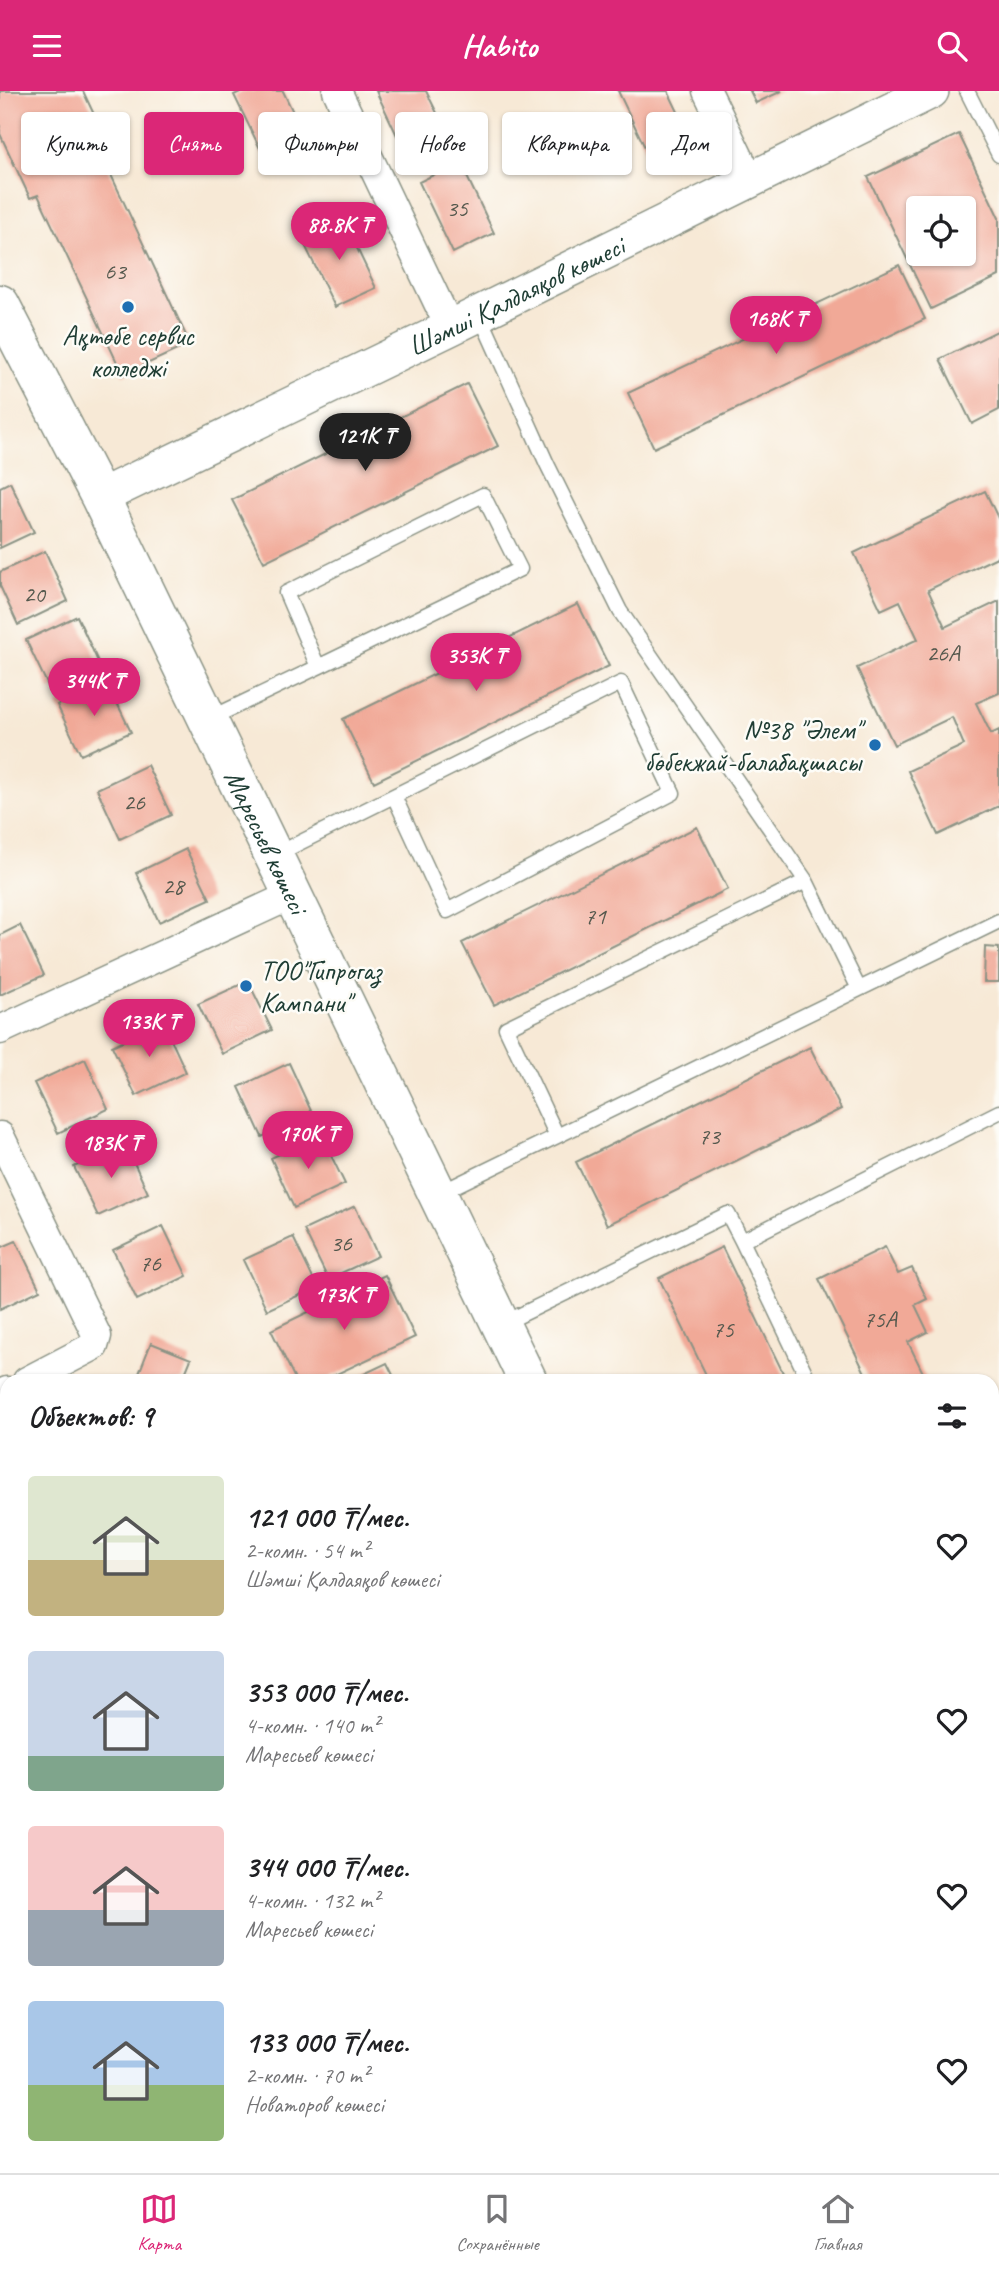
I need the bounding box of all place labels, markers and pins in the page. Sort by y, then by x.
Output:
pin: 88.8K ₸ [274,202,404,262]
pin: 168K ₸ [719,296,833,356]
marker: Ақтөбе сервис колледжі [120,299,136,315]
place label: Ақтөбе сервис колледжі [62,318,195,385]
pin: 121K ₸ [308,413,422,473]
pin: 353K ₸ [419,633,533,693]
pin: 344K ₸ [37,659,151,718]
place label: №38 "Әлем" бөбекжай-балабақшасы [645,712,866,779]
marker: №38 "Әлем" бөбекжай-балабақшасы [867,737,883,753]
place label: ТОО"Гипрогаз Кампани" [260,953,383,1020]
marker: ТОО"Гипрогаз Кампани" [238,978,254,994]
pin: 133K ₸ [92,999,206,1059]
pin: 170K ₸ [251,1111,365,1171]
pin: 183K ₸ [54,1121,168,1180]
pin: 173K ₸ [287,1273,401,1332]

